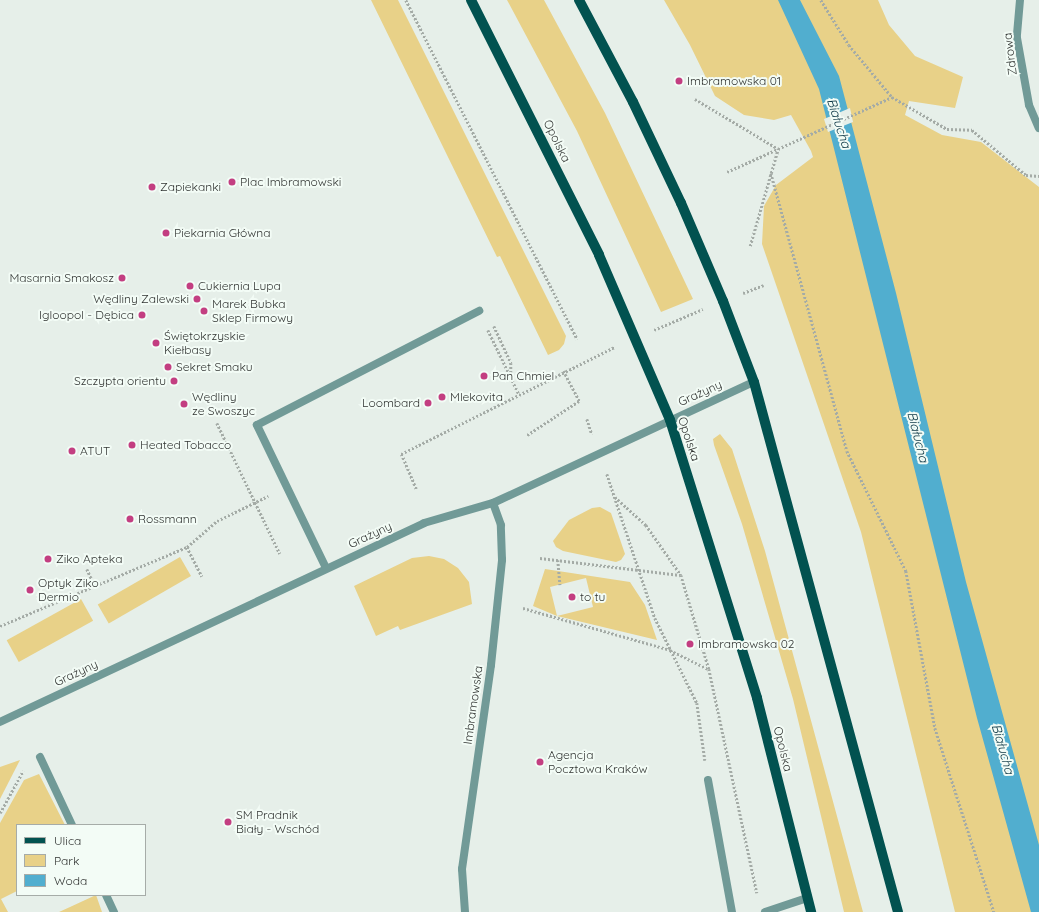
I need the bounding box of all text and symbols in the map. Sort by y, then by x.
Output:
street label: Zdrowa [1000,32,1020,76]
place label: Imbramowska 01 [687,74,781,88]
marker: Imbramowska 01 [674,76,684,86]
water label: Białucha [824,96,854,150]
street label: Opolska [541,117,573,165]
place label: Plac Imbramowski [240,175,341,189]
marker: Plac Imbramowski [227,177,237,187]
place label: Zapiekanki [160,180,221,194]
marker: Zapiekanki [147,182,157,192]
place label: Piekarnia Główna [174,226,270,240]
marker: Piekarnia Główna [161,228,171,238]
place label: Masarnia Smakosz [9,271,114,285]
marker: Masarnia Smakosz [117,273,127,283]
place label: Cukiernia Lupa [198,279,281,293]
marker: Cukiernia Lupa [185,281,195,291]
place label: Wędliny Zalewski [93,292,189,306]
marker: Wędliny Zalewski [192,294,202,304]
place label: Marek Bubka Sklep Firmowy [212,297,293,325]
marker: Marek Bubka Sklep Firmowy [199,306,209,316]
place label: Igloopol - Dębica [39,308,134,322]
marker: Igloopol - Dębica [137,310,147,320]
place label: Świętokrzyskie Kiełbasy [164,329,245,357]
marker: Świętokrzyskie Kiełbasy [151,338,161,348]
place label: Sekret Smaku [176,360,253,374]
marker: Sekret Smaku [163,362,173,372]
place label: Pan Chmiel [492,369,554,383]
marker: Pan Chmiel [479,371,489,381]
place label: Szczypta orientu [74,374,166,388]
marker: Szczypta orientu [169,376,179,386]
street label: Grażyny [676,377,724,409]
place label: Wędliny ze Swoszyc [192,390,255,418]
place label: Mlekovita [450,390,503,404]
marker: Mlekovita [437,392,447,402]
place label: Loombard [362,396,420,410]
marker: Loombard [423,398,433,408]
marker: Wędliny ze Swoszyc [179,399,189,409]
water label: Białucha [904,410,932,464]
street label: Opolska [675,415,703,463]
place label: Heated Tobacco [140,438,231,452]
marker: Heated Tobacco [127,440,137,450]
place label: ATUT [80,444,110,458]
marker: ATUT [67,446,77,456]
place label: Rossmann [138,512,197,526]
marker: Rossmann [125,514,135,524]
street label: Grażyny [346,519,394,551]
place label: Ziko Apteka [56,552,122,566]
marker: Ziko Apteka [43,554,53,564]
place label: Optyk Ziko Dermio [38,576,99,604]
marker: Optyk Ziko Dermio [25,585,35,595]
place label: to tu [580,590,605,604]
marker: to tu [567,592,577,602]
place label: Imbramowska 02 [698,637,794,651]
marker: Imbramowska 02 [685,639,695,649]
street label: Grażyny [52,657,100,689]
street label: Imbramowska [460,665,486,745]
water label: Białucha [988,722,1018,776]
street label: Opolska [770,725,796,773]
place label: Agencja Pocztowa Kraków [548,748,648,776]
marker: Agencja Pocztowa Kraków [535,757,545,767]
place label: SM Pradnik Biały - Wschód [236,808,319,836]
marker: SM Pradnik Biały - Wschód [223,817,233,827]
legend [16,824,146,896]
text: Ulica [54,833,81,848]
text: Park [54,853,79,868]
text: Woda [54,873,87,888]

